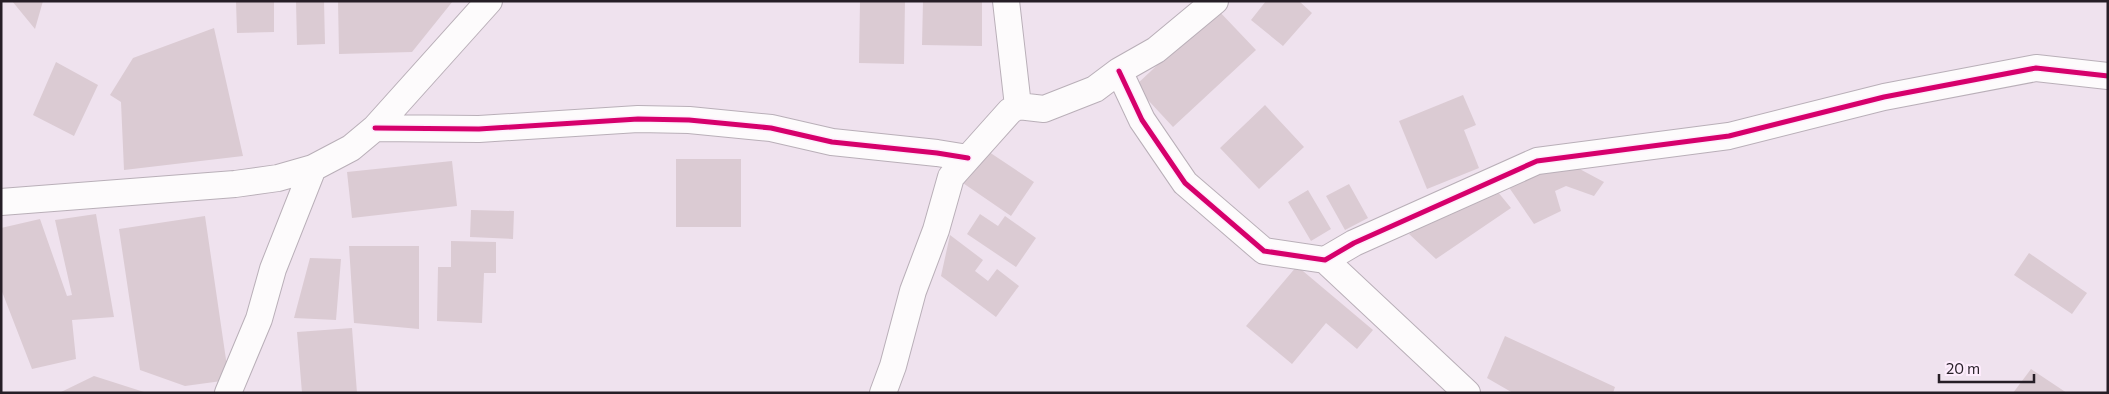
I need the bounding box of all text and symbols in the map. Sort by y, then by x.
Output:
scale bar [1939,352,2034,384]
text: 20 m [1946,359,1980,377]

